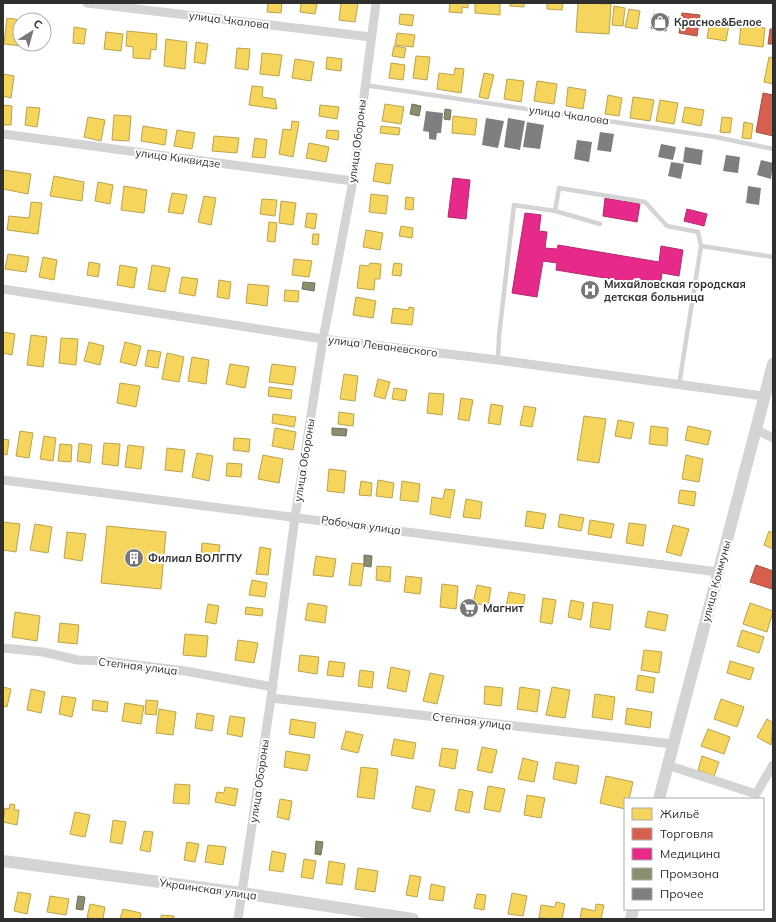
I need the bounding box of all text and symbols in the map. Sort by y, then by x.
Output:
street label: улица Чкалова [188,8,270,32]
shop icon: Красное&Белое [649,11,671,33]
north arrow [12,12,52,52]
place label: Красное&Белое [674,15,762,29]
text: С [31,16,46,32]
street label: улица Обороны [345,98,369,184]
street label: улица Чкалова [528,102,610,128]
street label: улица Киквидзе [135,145,221,171]
place label: Михайловская городская детская больница [604,277,746,304]
hospital icon: Михайловская городская детская больница [579,279,601,301]
street label: улица Леваневского [327,332,439,360]
street label: улица Обороны [291,417,317,503]
street label: Рабочая улица [320,512,402,538]
street label: улица Коммуны [698,539,734,623]
building icon: Филиал ВОЛГПУ [123,547,145,569]
place label: Филиал ВОЛГПУ [148,551,242,565]
supermarket icon: Магнит [458,597,480,619]
place label: Магнит [483,601,524,615]
street label: Степная улица [98,654,178,678]
street label: Степная улица [432,709,512,733]
street label: улица Обороны [246,738,272,824]
legend [624,798,764,910]
text: Жильё [660,806,700,821]
text: Торговля [660,826,713,841]
text: Медицина [660,846,720,861]
text: Промзона [660,866,719,881]
street label: Украинская улица [157,875,258,903]
text: Прочее [660,886,704,901]

